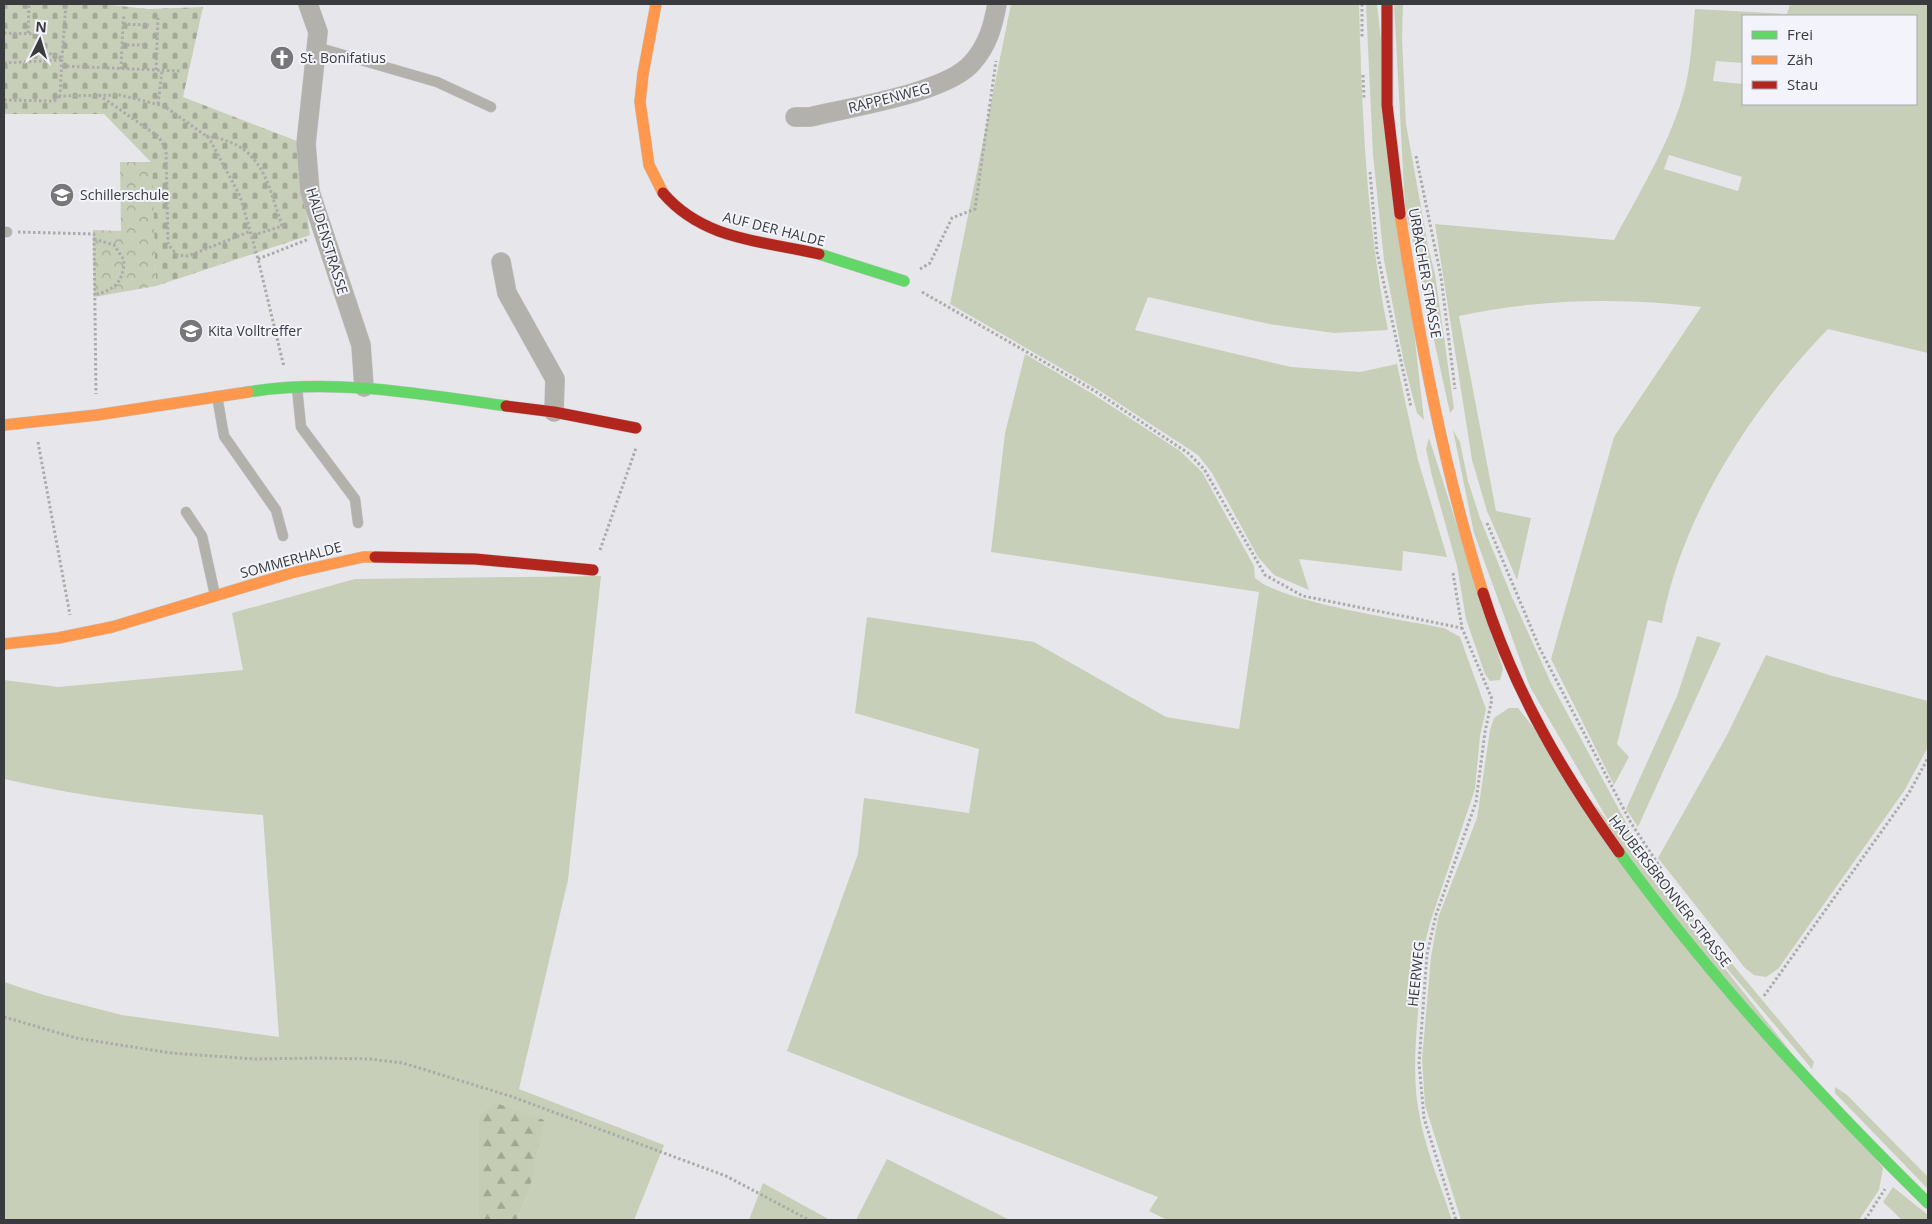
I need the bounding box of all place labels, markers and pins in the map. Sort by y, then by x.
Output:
church icon: St. Bonifatius [269,45,295,71]
place label: St. Bonifatius [300,48,386,67]
school or university icon: Schillerschule [49,182,75,208]
place label: Schillerschule [80,185,169,204]
school or university icon: Kita Volltreffer [178,318,204,344]
place label: Kita Volltreffer [208,321,302,340]

